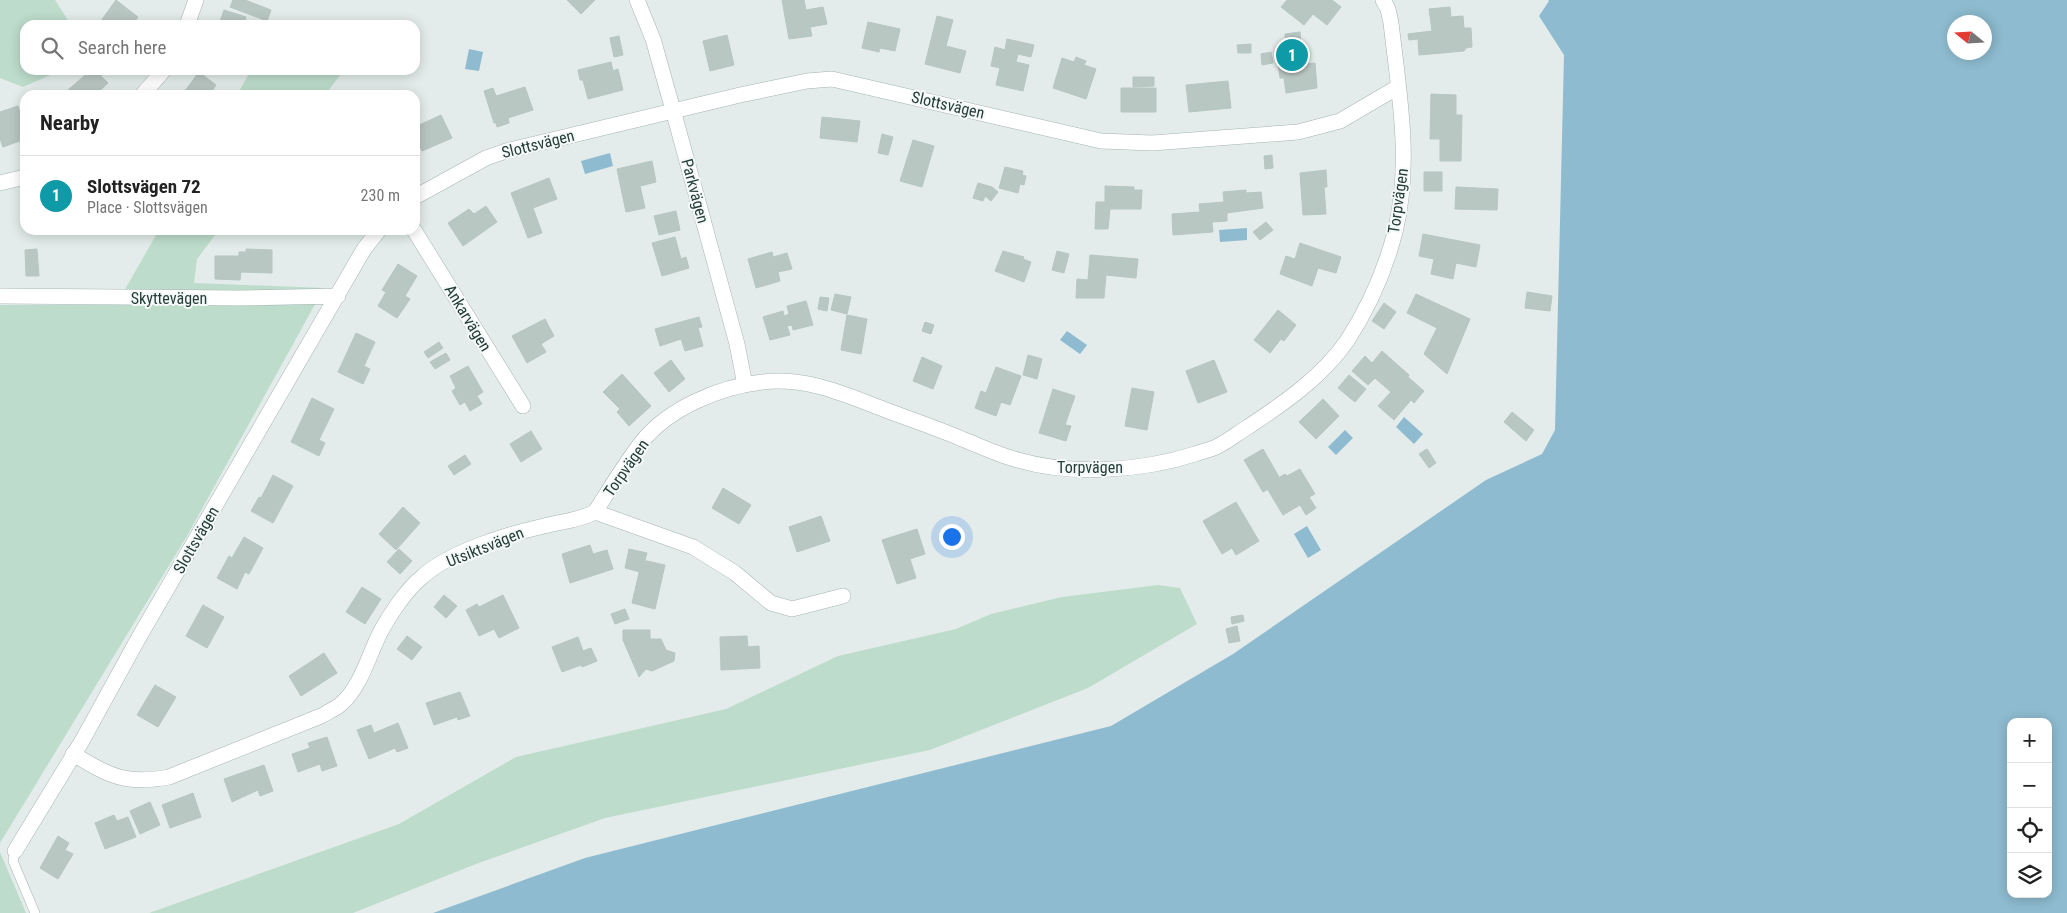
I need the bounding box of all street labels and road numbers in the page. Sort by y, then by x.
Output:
street label: Slottsvägen [910,87,986,123]
street label: Slottsvägen [500,126,576,162]
street label: Parkvägen [677,157,713,225]
street label: Torpvägen [1384,167,1412,235]
street label: Ankarvägen [441,281,495,355]
street label: Skyttevägen [131,289,207,308]
street label: Torpvägen [599,436,653,500]
street label: Torpvägen [1057,458,1123,477]
street label: Slottsvägen [169,503,223,577]
street label: Utsiktsvägen [444,523,526,571]

